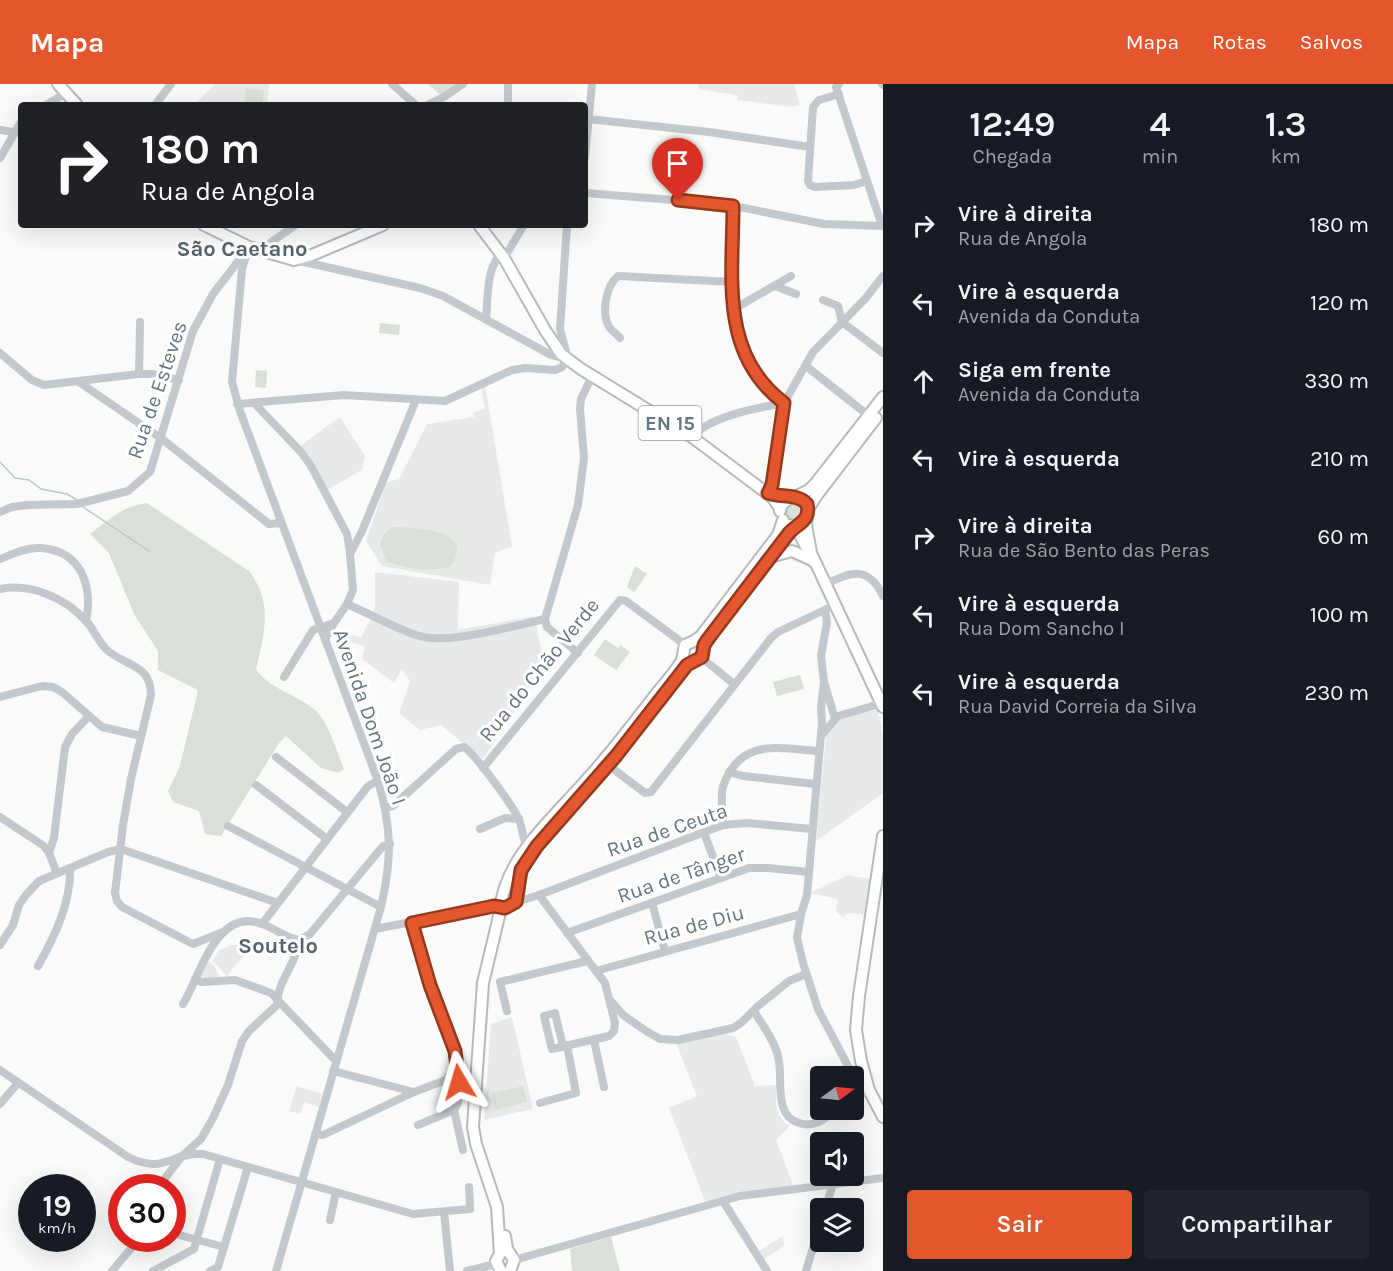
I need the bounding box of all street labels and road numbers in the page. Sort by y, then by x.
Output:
street label: Rua de Esteves [122,318,192,462]
road number: EN 15 [638,406,702,440]
street label: Rua do Chão Verde [474,594,604,746]
street label: Avenida Dom João I [329,626,411,808]
street label: Rua de Ceuta [603,798,731,862]
street label: Rua de Tânger [614,842,748,908]
street label: Rua de Diu [641,900,747,950]

